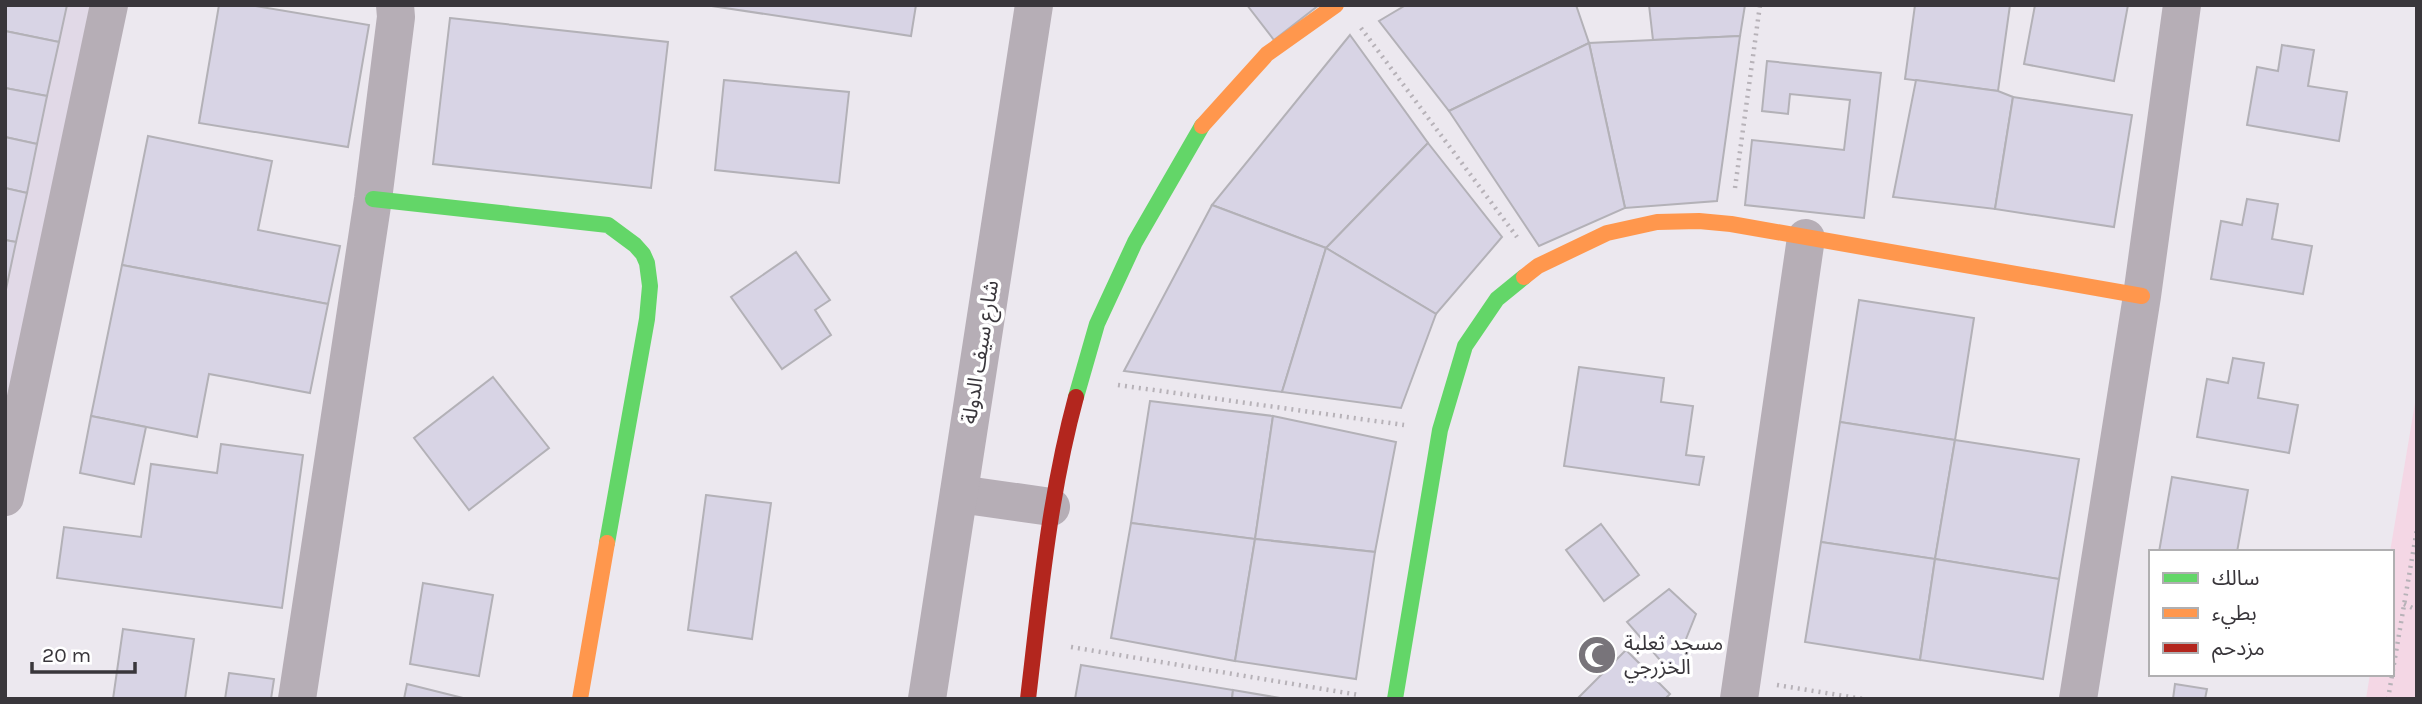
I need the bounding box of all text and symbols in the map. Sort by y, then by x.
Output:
street label: شارع سيف الدولة [957,279,1006,426]
legend [2149,550,2394,676]
text: سالك [2212,566,2259,590]
text: بطيء [2212,601,2257,629]
scale bar [32,630,135,674]
place label: مسجد ثعلبة الخزرجي [1624,631,1723,683]
mosque icon: مسجد ثعلبة الخزرجي [1576,634,1618,676]
text: مزدحم [2212,636,2265,663]
text: 20 m [42,643,91,667]

